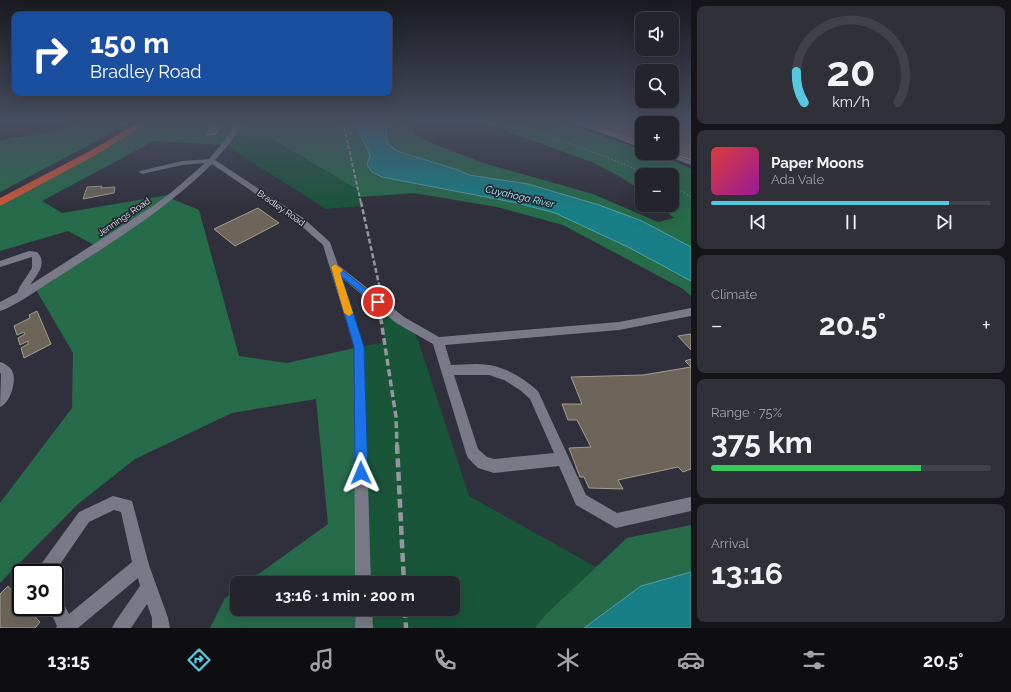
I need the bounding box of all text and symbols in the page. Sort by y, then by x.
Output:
map controls [635,12,679,212]
button: sound [635,12,679,56]
text: 150 m [90,27,169,60]
icon: right [24,28,76,80]
text: 20 [827,47,875,96]
text: Bradley Road [90,61,202,82]
button: search [635,64,679,108]
text: km/h [832,94,870,110]
button: + [635,116,679,160]
text: Paper Moons [771,154,864,172]
button: − [635,168,679,212]
text: Ada Vale [771,172,824,187]
water label: Cuyahoga River [484,183,556,210]
street label: Bradley Road [255,188,307,228]
street label: Jennings Road [96,196,152,238]
icon: previous [747,211,769,233]
icon: pause [840,211,862,233]
icon: next [933,211,955,233]
pin [361,285,395,319]
text: Climate [711,287,757,302]
icon: arrive [367,291,389,313]
text: 20.5° [819,307,886,342]
text: − [711,312,723,338]
text: + [982,312,991,338]
text: Range · 75% [711,405,782,420]
text: 375 km [711,425,813,460]
position arrow [340,452,382,494]
text: Arrival [711,536,749,551]
text: 13:16 [711,556,783,591]
speed limit sign: 30 [12,564,64,616]
text: 13:16 · 1 min · 200 m [275,587,415,605]
icon: directions [185,646,213,674]
icon: music [308,646,336,674]
icon: phone [431,646,459,674]
icon: climate [554,646,582,674]
icon: car [677,646,705,674]
icon: filters [800,646,828,674]
text: 13:15 [48,650,90,671]
text: 20.5° [923,650,963,671]

